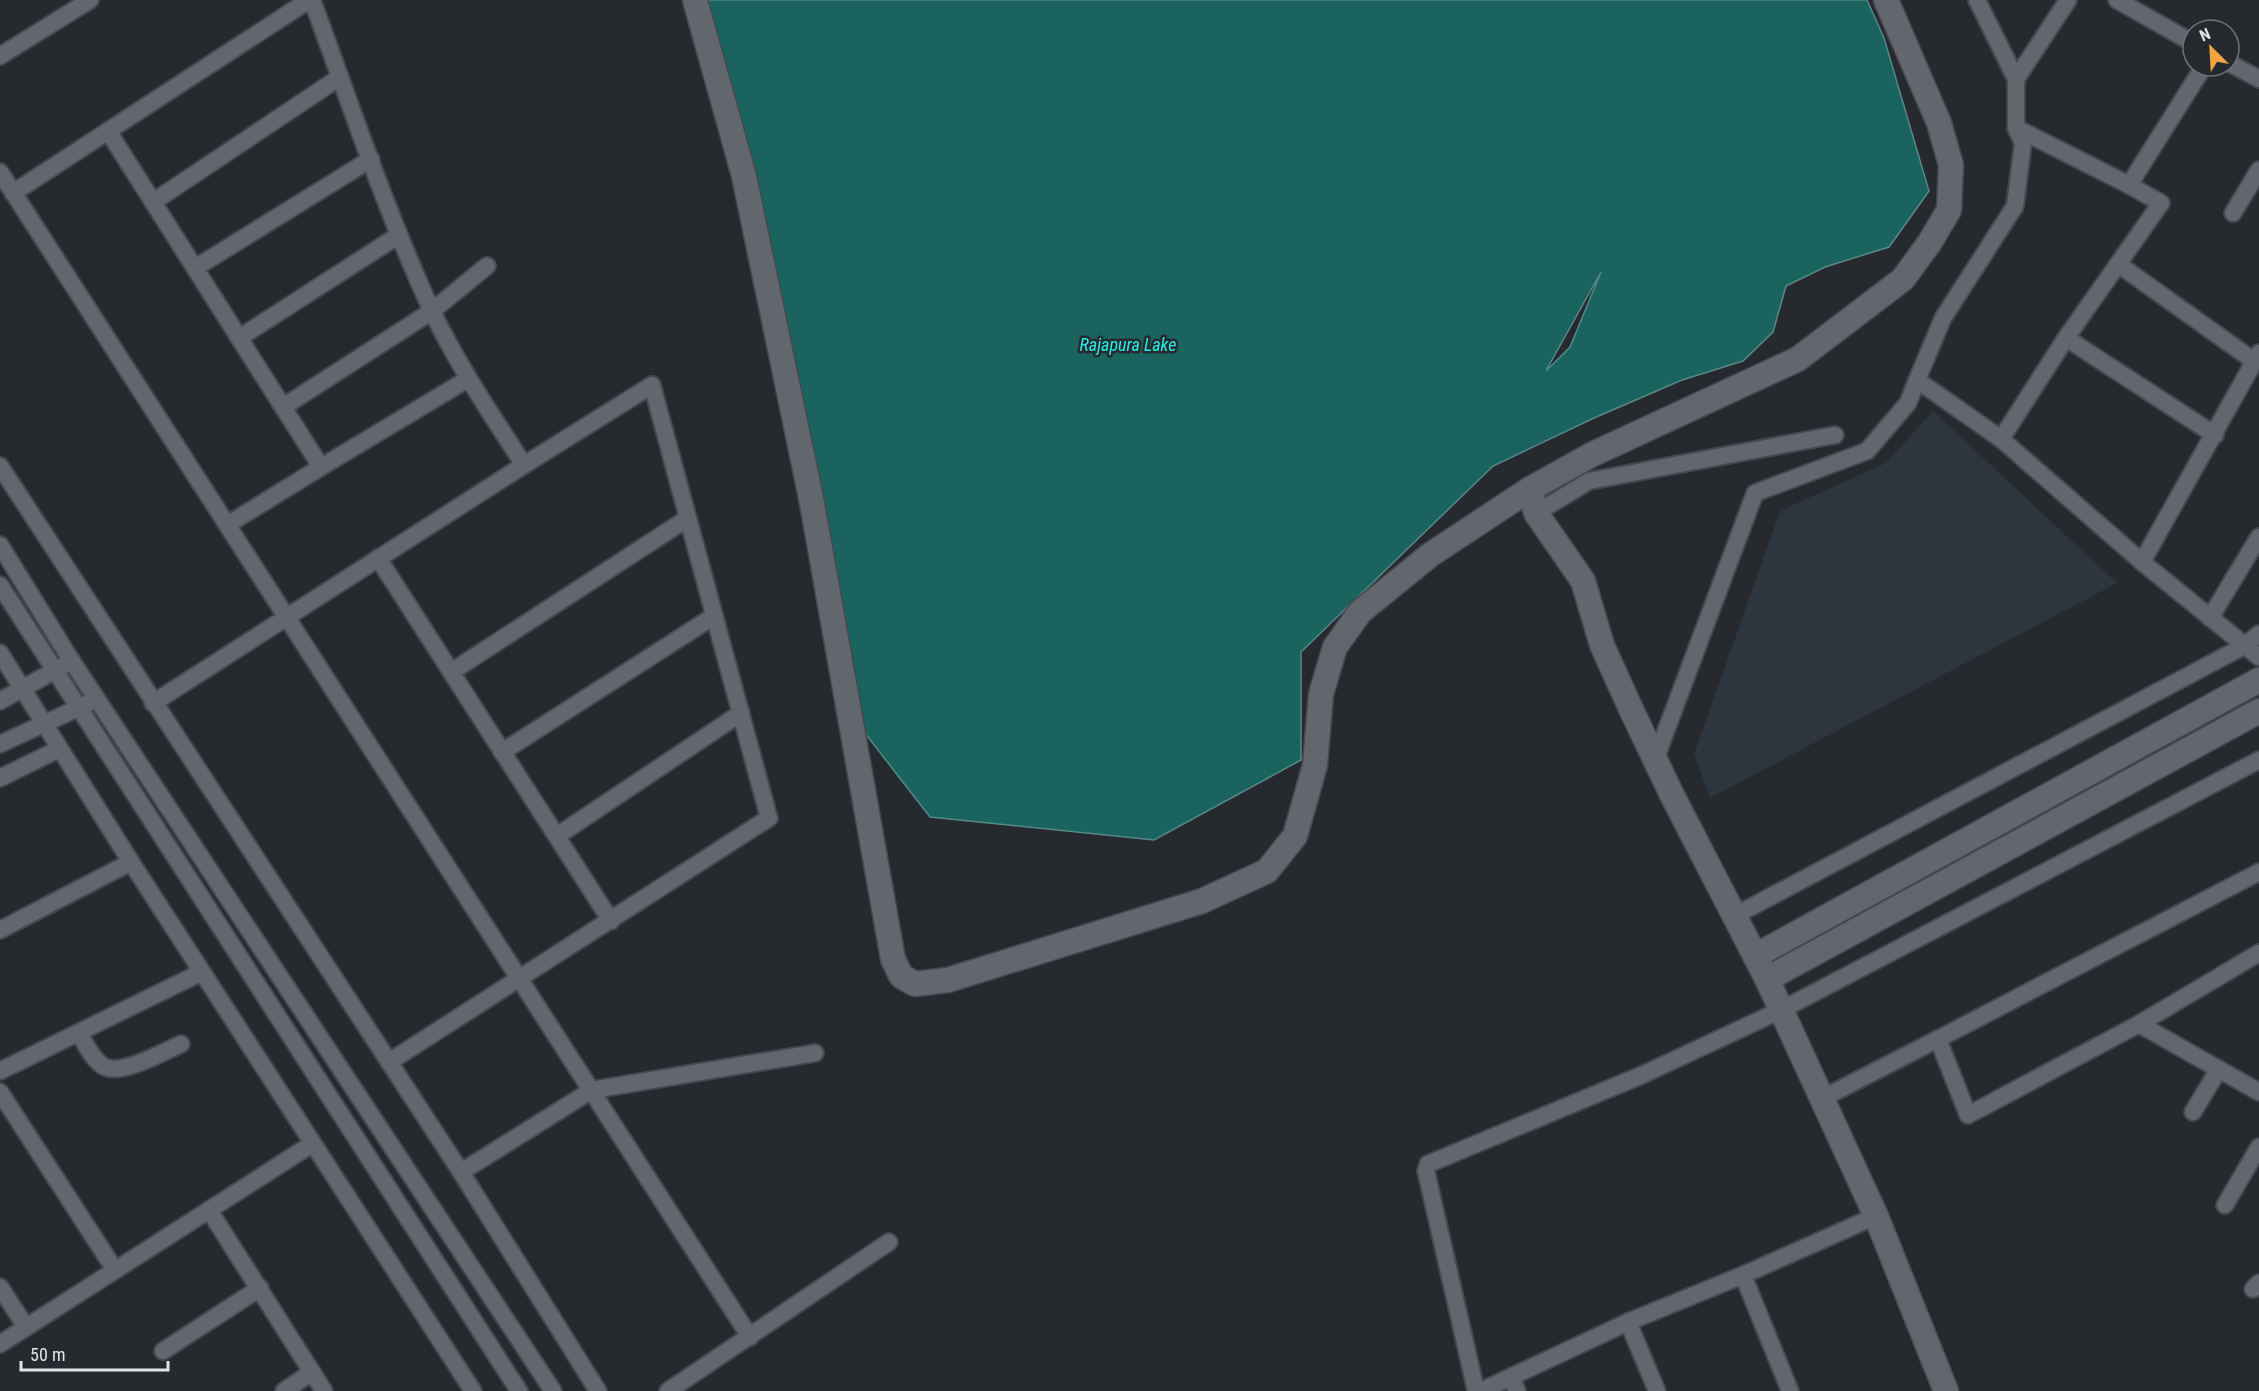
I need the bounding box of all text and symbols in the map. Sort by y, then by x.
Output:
north arrow [2181,18,2241,78]
text: N [2197,24,2213,45]
water label: Rajapura Lake [1080,334,1176,355]
scale bar [21,1334,168,1372]
text: 50 m [30,1344,65,1365]

